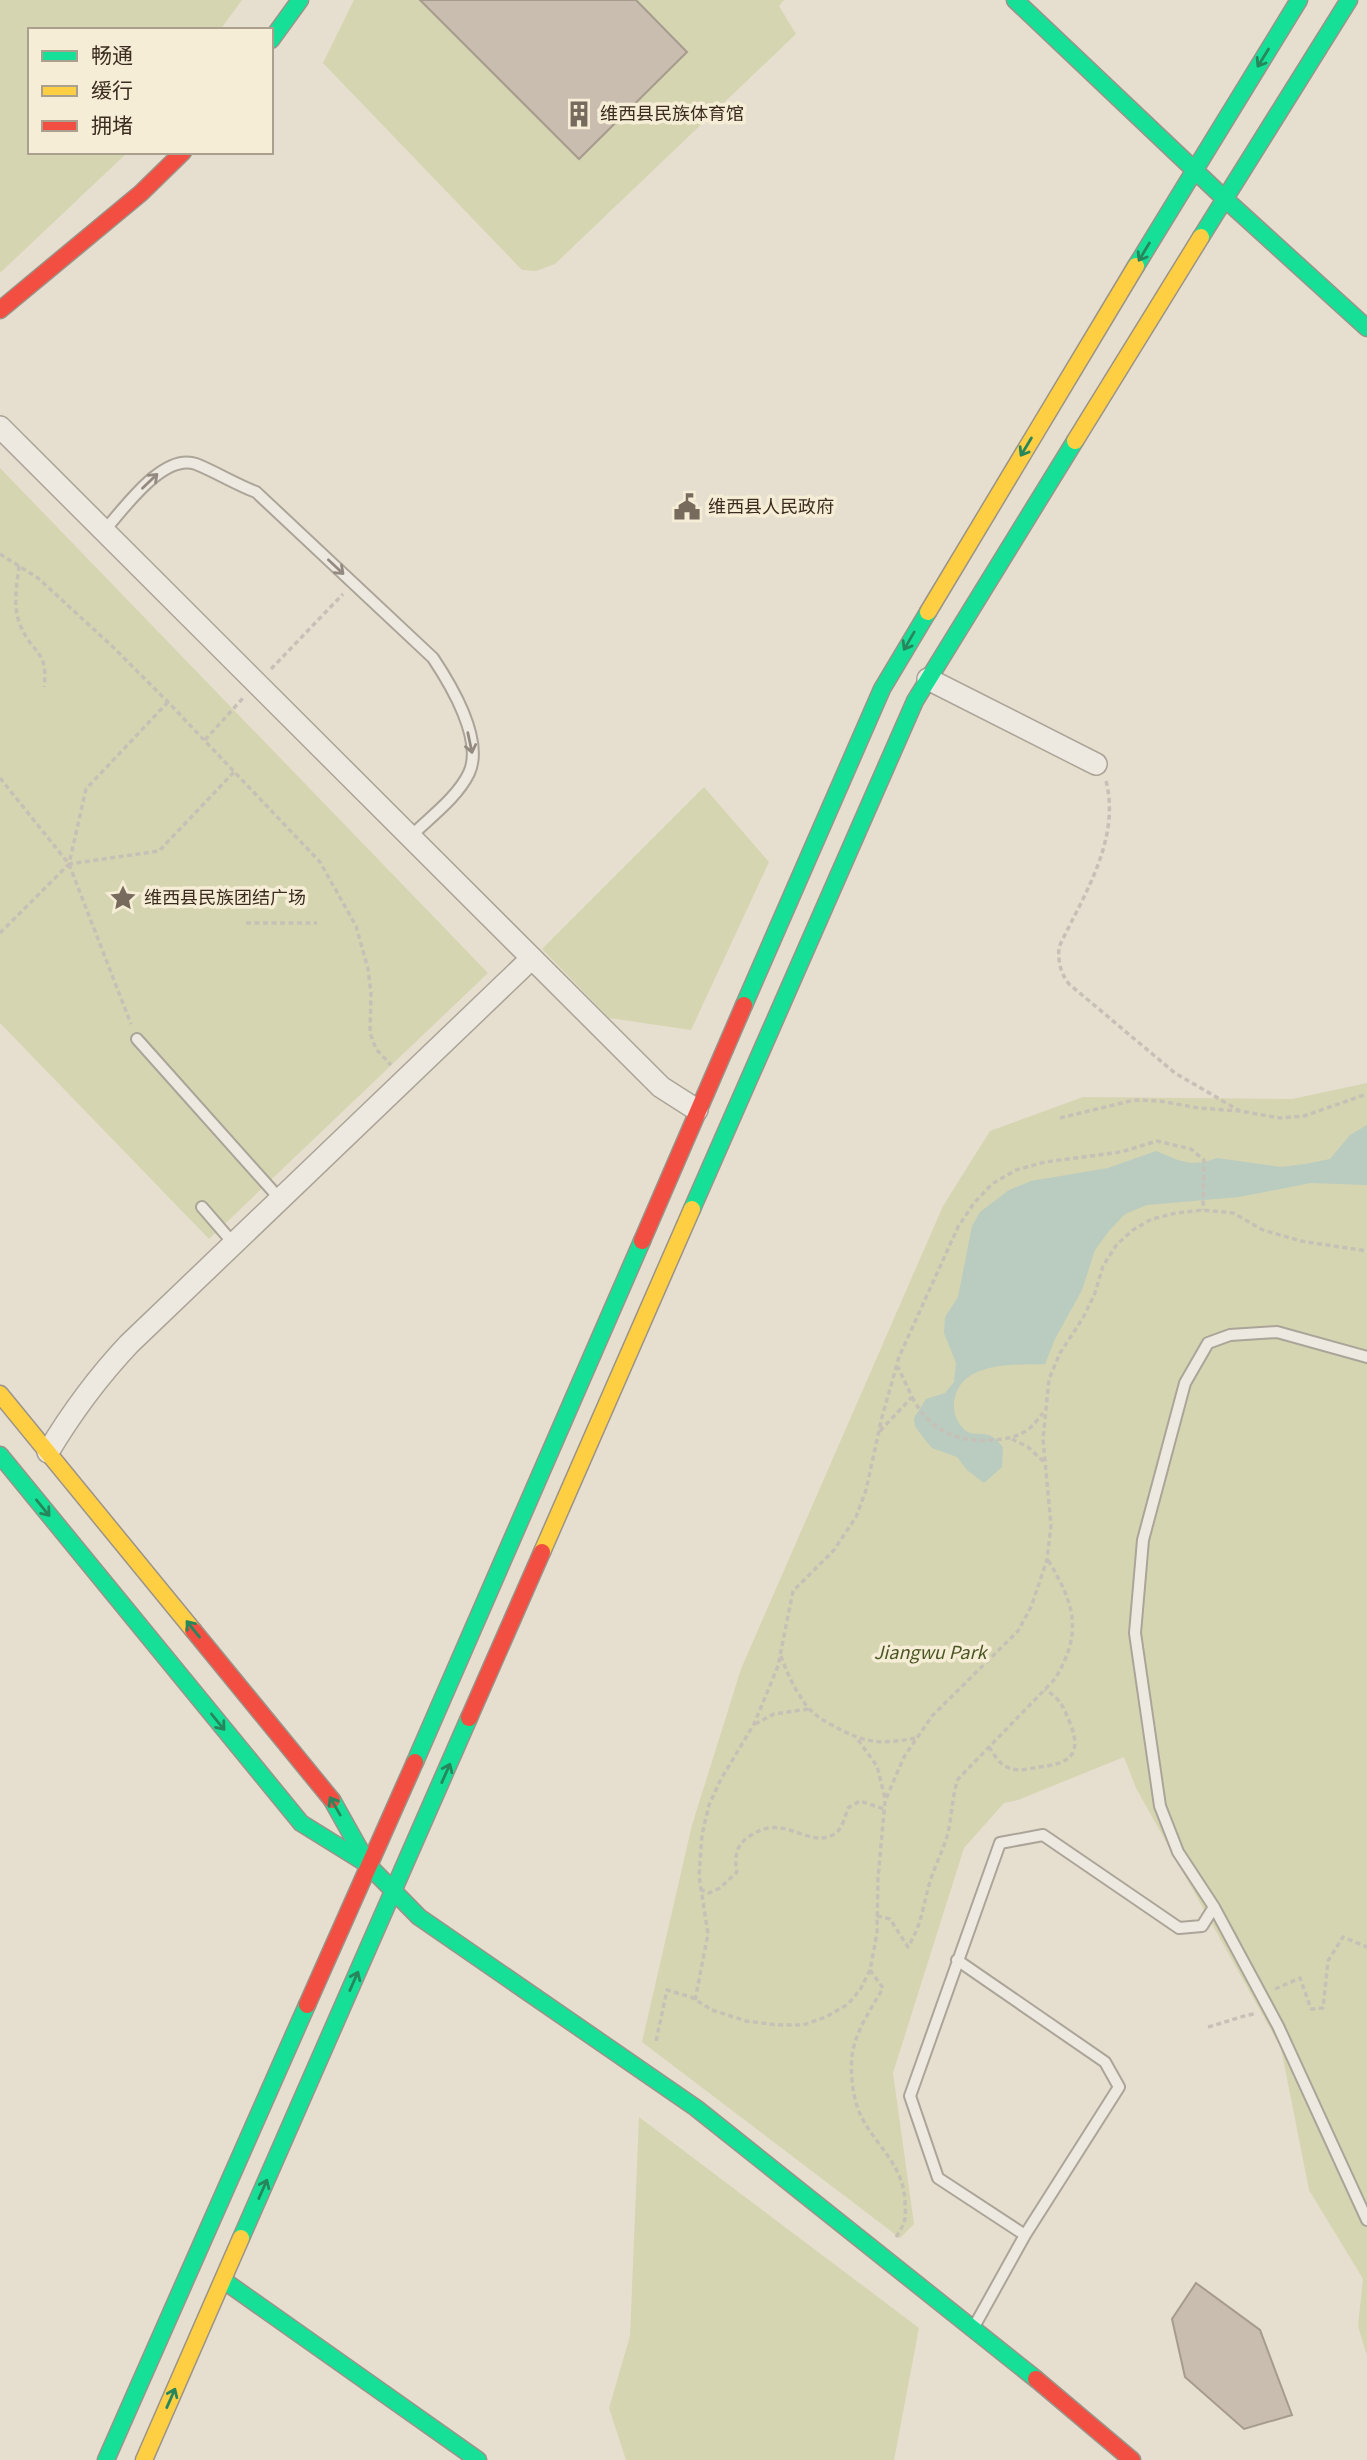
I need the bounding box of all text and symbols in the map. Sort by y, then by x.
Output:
legend [28,28,273,154]
text: 畅通 [91,39,133,69]
one-way arrow [1256,48,1271,67]
text: 缓行 [91,74,133,104]
building icon: 维西县民族体育馆 [564,99,594,129]
place label: 维西县民族体育馆 [600,99,744,125]
text: 拥堵 [91,109,133,139]
one-way arrow [1137,241,1151,261]
one-way arrow [1019,436,1033,456]
one-way arrow [141,473,158,490]
public building icon: 维西县人民政府 [672,492,702,522]
place label: 维西县人民政府 [708,492,834,518]
one-way arrow [327,558,344,575]
one-way arrow [902,631,916,651]
one-way arrow [464,731,478,754]
place icon: 维西县民族团结广场 [108,883,138,913]
place label: 维西县民族团结广场 [144,883,306,909]
one-way arrow [35,1498,51,1516]
one-way arrow [185,1621,201,1639]
park label: Jiangwu Park [874,1638,988,1664]
one-way arrow [211,1712,226,1730]
one-way arrow [440,1762,453,1784]
one-way arrow [328,1797,342,1817]
one-way arrow [348,1971,361,1992]
one-way arrow [257,2179,270,2201]
one-way arrow [165,2387,178,2409]

